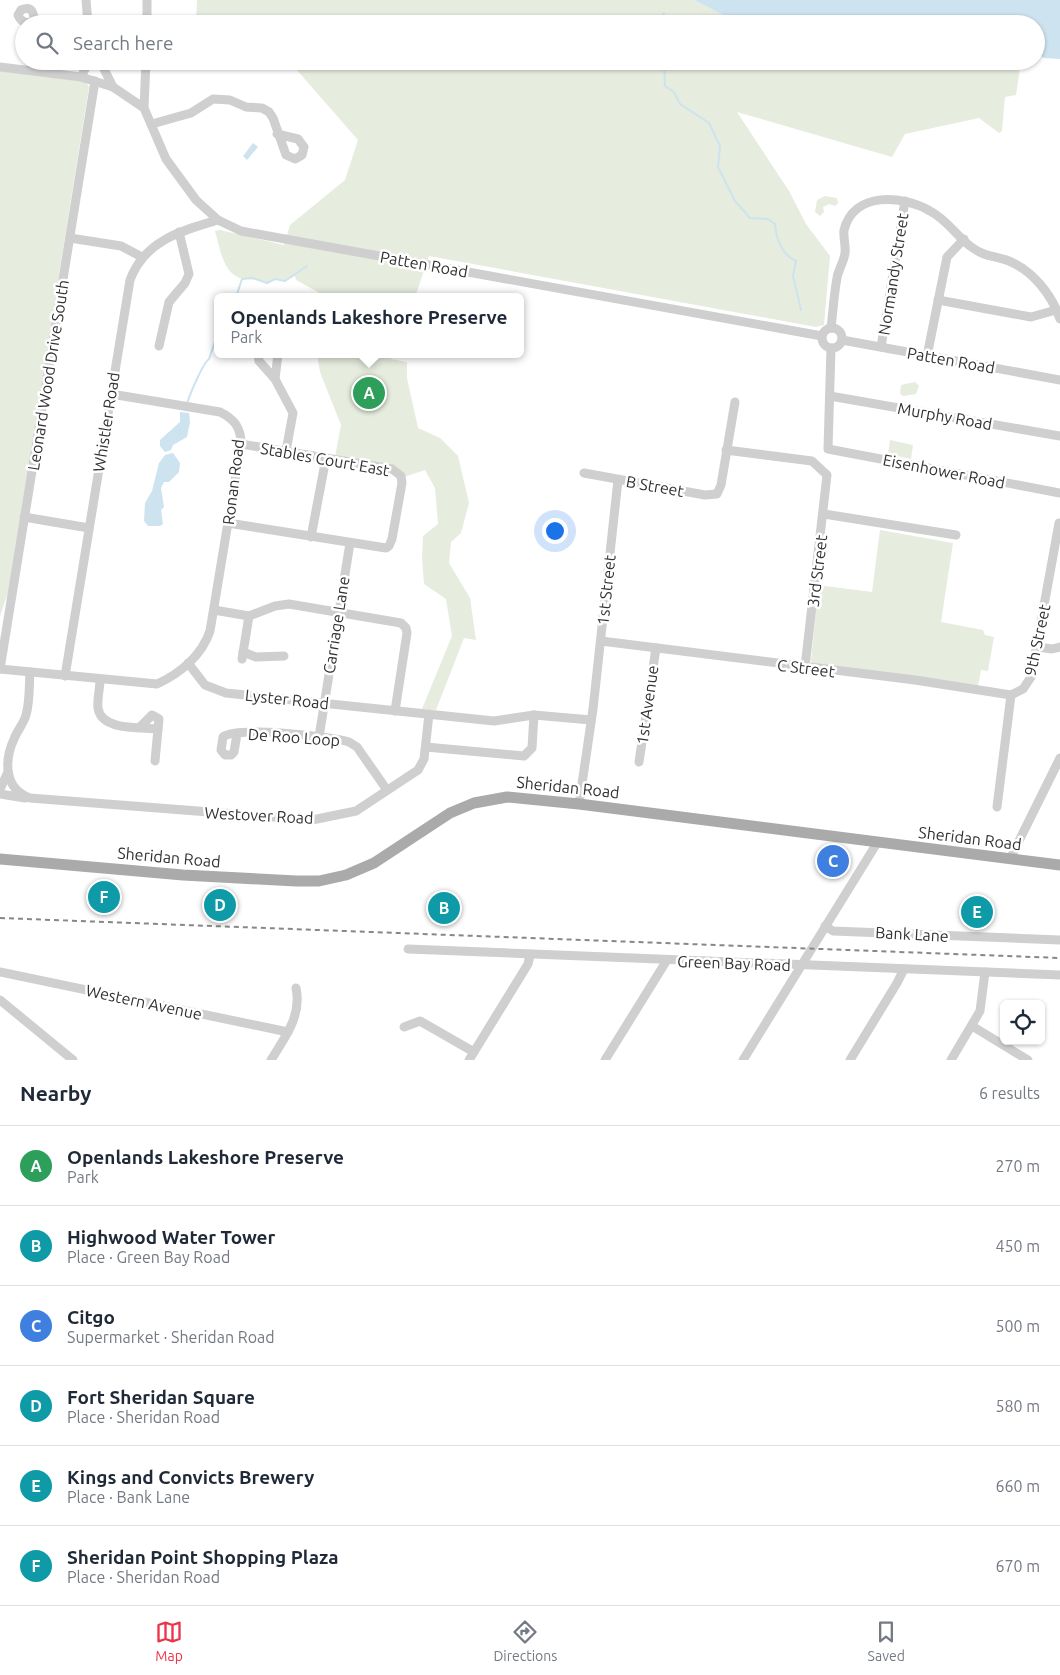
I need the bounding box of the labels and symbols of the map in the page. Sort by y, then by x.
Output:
street label: Normandy Street [874,211,912,336]
street label: Patten Road [379,247,469,281]
street label: Leonard Wood Drive South [24,278,72,472]
street label: Patten Road [906,343,996,377]
street label: Whistler Road [89,371,123,473]
pin: A [353,374,385,412]
street label: Murphy Road [896,399,994,433]
street label: Ronan Road [219,438,247,526]
street label: Stables Court East [259,439,392,479]
street label: Eisenhower Road [881,450,1007,492]
street label: B Street [625,472,686,500]
your location [542,518,568,544]
street label: 3rd Street [804,533,830,608]
street label: 1st Street [593,553,619,626]
street label: Carriage Lane [319,575,353,675]
street label: 9th Street [1021,602,1054,677]
street label: C Street [776,656,837,681]
street label: 1st Avenue [633,664,661,746]
street label: Lyster Road [244,686,330,712]
street label: De Roo Loop [247,725,341,749]
street label: Sheridan Road [516,773,620,801]
street label: Westover Road [204,803,314,827]
street label: Sheridan Road [918,823,1022,853]
pin: C [817,842,849,880]
street label: Sheridan Road [117,844,221,870]
pin: F [88,878,120,916]
pin: D [204,886,236,924]
pin: B [428,889,460,927]
pin: E [961,893,993,931]
street label: Bank Lane [875,923,949,945]
street label: Green Bay Road [677,952,791,974]
street label: Western Avenue [84,981,204,1023]

